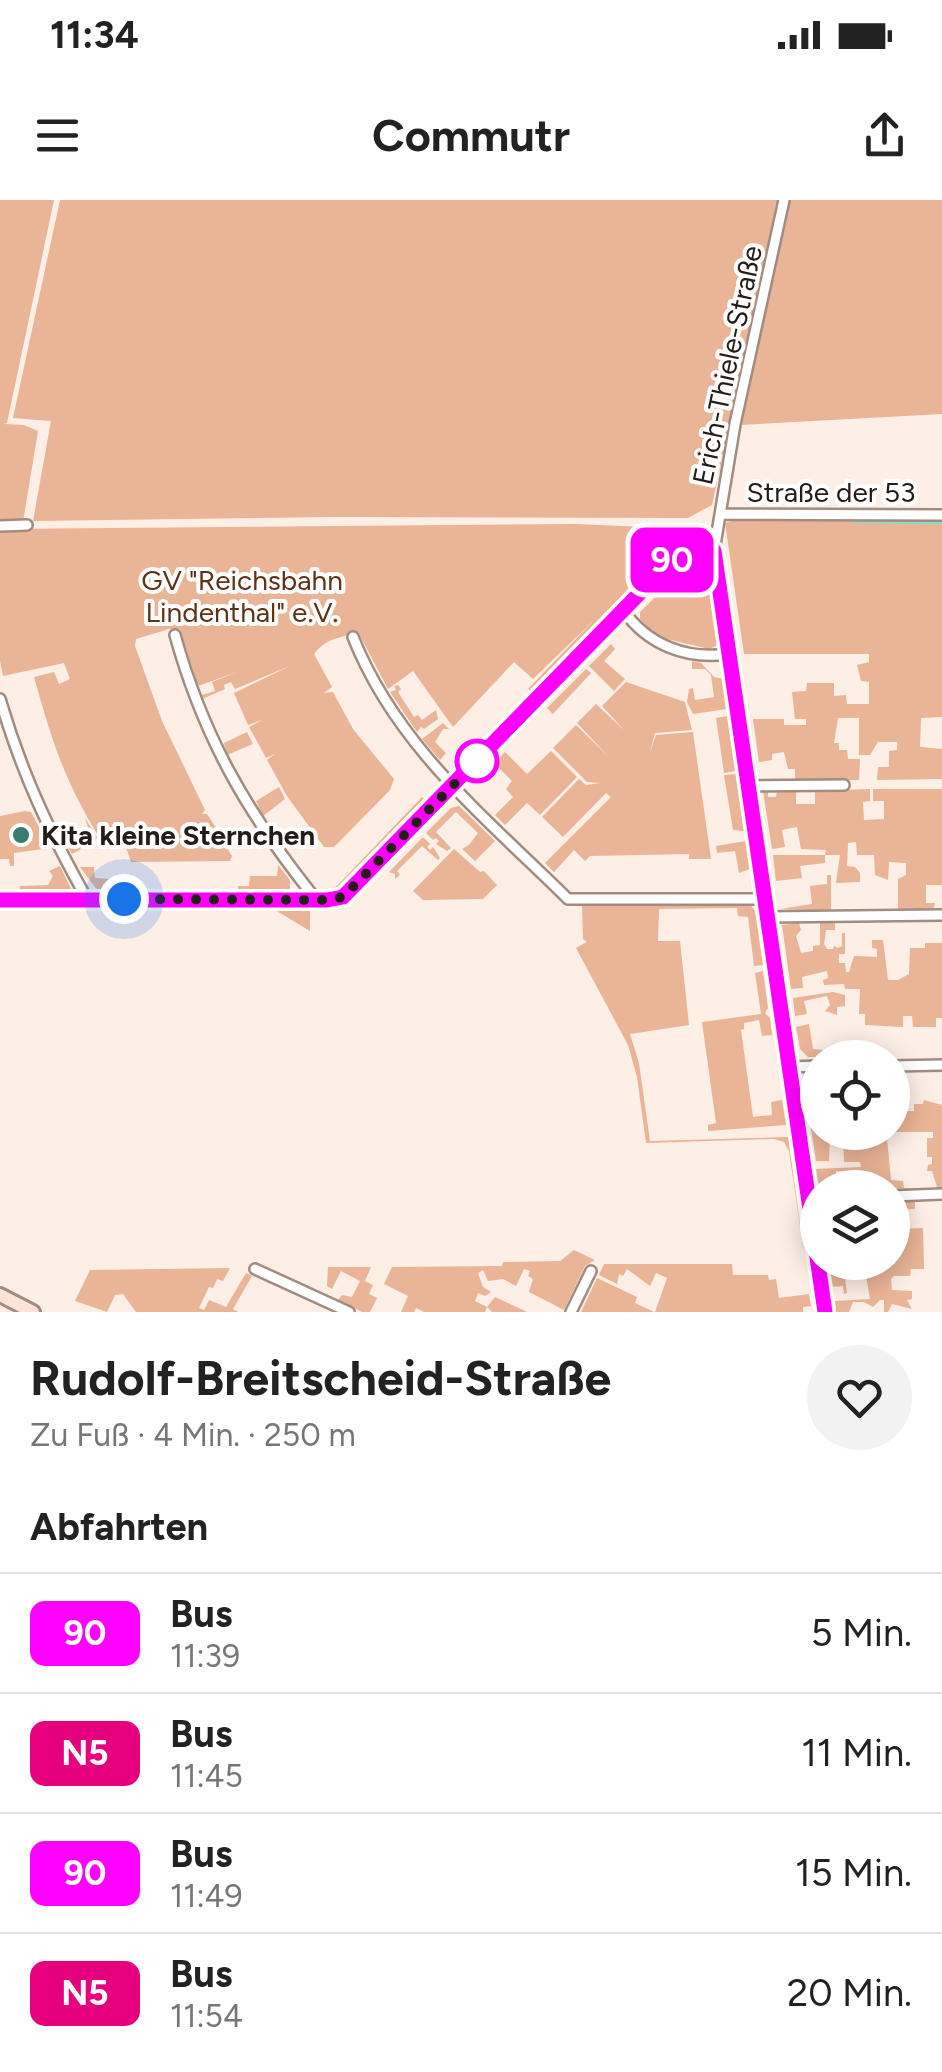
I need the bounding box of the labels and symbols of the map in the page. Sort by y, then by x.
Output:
street label: Erich-Thiele-Straße [685,242,769,488]
street label: Straße der 53 [747,475,915,509]
line badge: 90 [627,528,717,592]
park label: GV "Reichsbahn Lindenthal" e.V. [141,563,343,629]
unlabelled marker [456,740,498,782]
place label: Kita kleine Sternchen [41,818,315,852]
marker: Kita kleine Sternchen [10,824,32,846]
your location [99,874,149,924]

